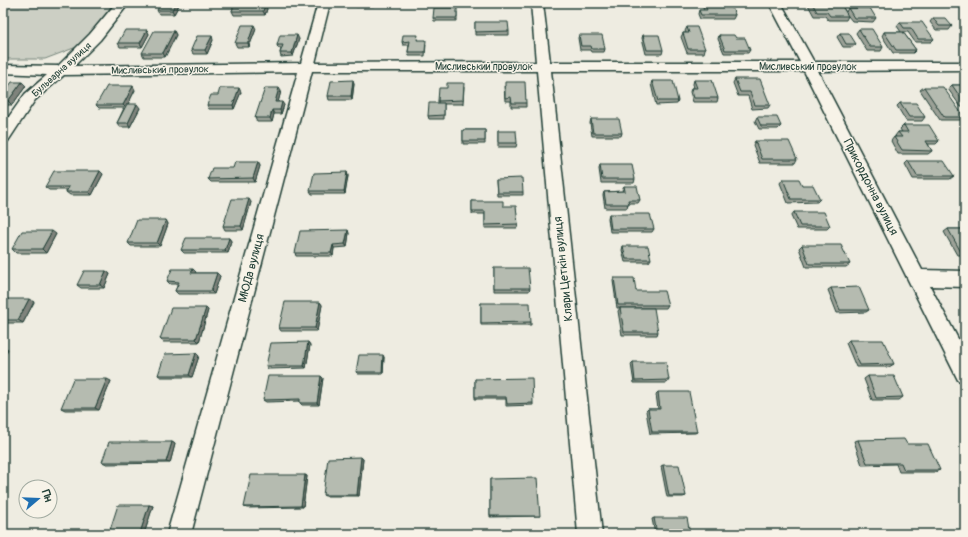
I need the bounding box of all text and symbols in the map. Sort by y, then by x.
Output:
street label: Бульварна вулиця [29,40,94,100]
street label: Мисливський провулок [435,61,533,73]
street label: Мисливський провулок [759,61,857,73]
street label: Мисливський провулок [111,63,209,77]
street label: Прикордонна вулиця [840,137,901,238]
street label: Клари Цеткін вулиця [550,215,576,322]
street label: МЮДа вулиця [235,232,268,304]
north arrow [18,479,58,519]
text: Пн [39,488,55,504]

